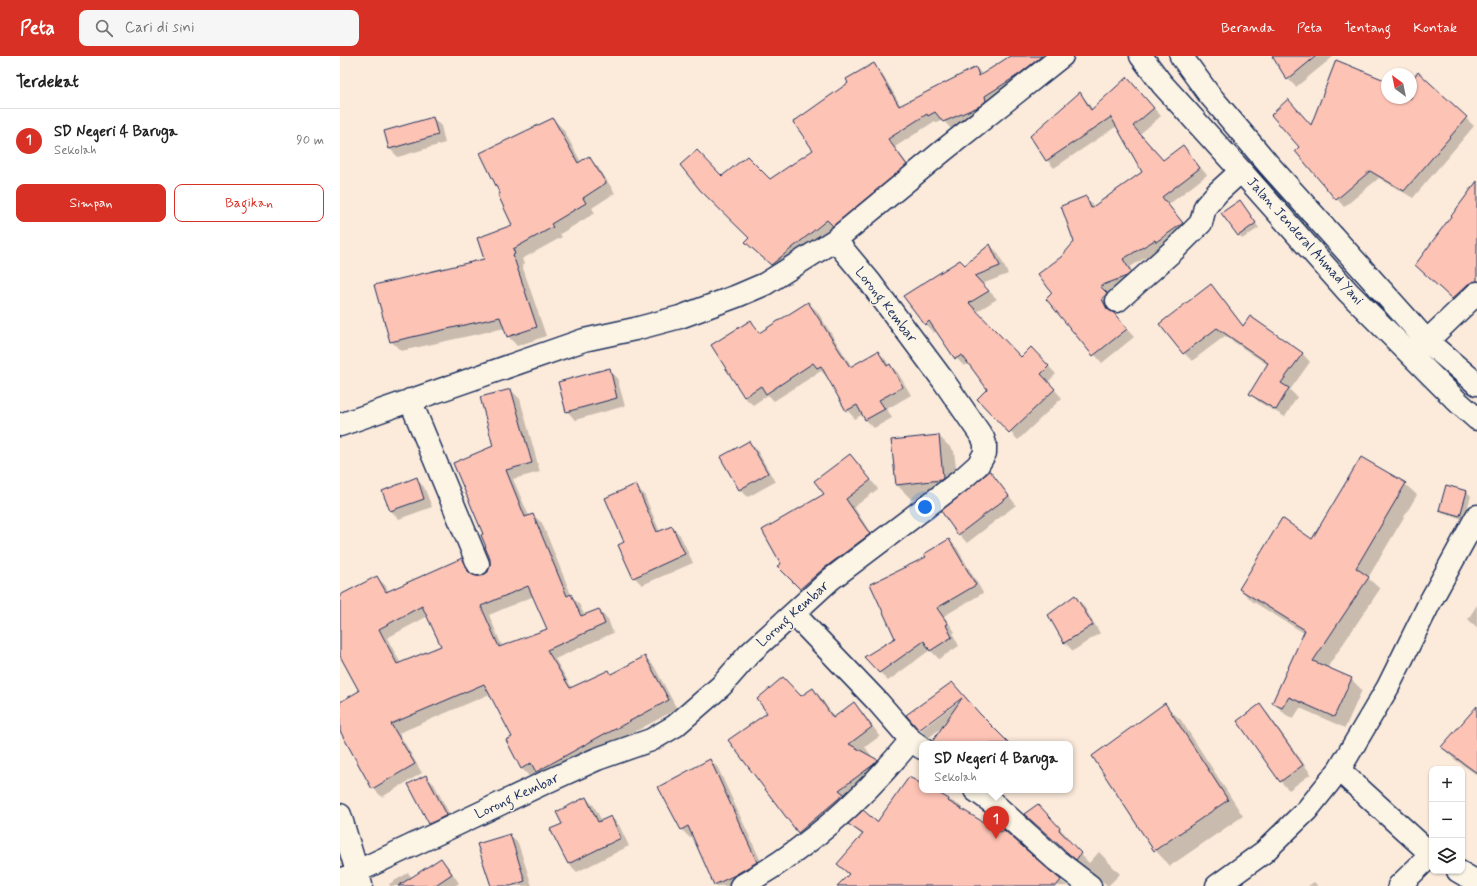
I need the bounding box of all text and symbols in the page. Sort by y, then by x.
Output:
search box [79,10,359,46]
text: Peta [20,16,55,41]
icon: search [93,17,115,39]
text: Cari di sini [125,18,195,38]
text: Beranda [1221,19,1275,37]
text: Peta [1297,19,1322,37]
text: Tentang [1344,19,1391,37]
text: Kontak [1413,19,1457,37]
north arrow [1381,68,1417,104]
text: Terdekat [16,71,79,93]
text: SD Negeri 4 Baruga [54,122,178,142]
text: 1 [26,132,32,149]
text: 90 m [296,132,324,149]
text: Sekolah [54,142,97,159]
street label: Jalan Jenderal Ahmad Yani [1243,173,1367,309]
button: Simpan [16,184,166,222]
button: Bagikan [174,184,324,222]
street label: Lorong Kembar [849,264,921,348]
your location [915,497,935,517]
street label: Lorong Kembar [753,577,835,653]
popup [919,741,1073,793]
text: SD Negeri 4 Baruga [934,749,1058,769]
map controls [1429,766,1465,874]
button: + [1429,766,1465,802]
street label: Lorong Kembar [472,768,563,825]
text: Sekolah [934,769,977,786]
button: − [1429,802,1465,838]
pin: 1 [983,806,1009,839]
button: layers [1429,838,1465,874]

